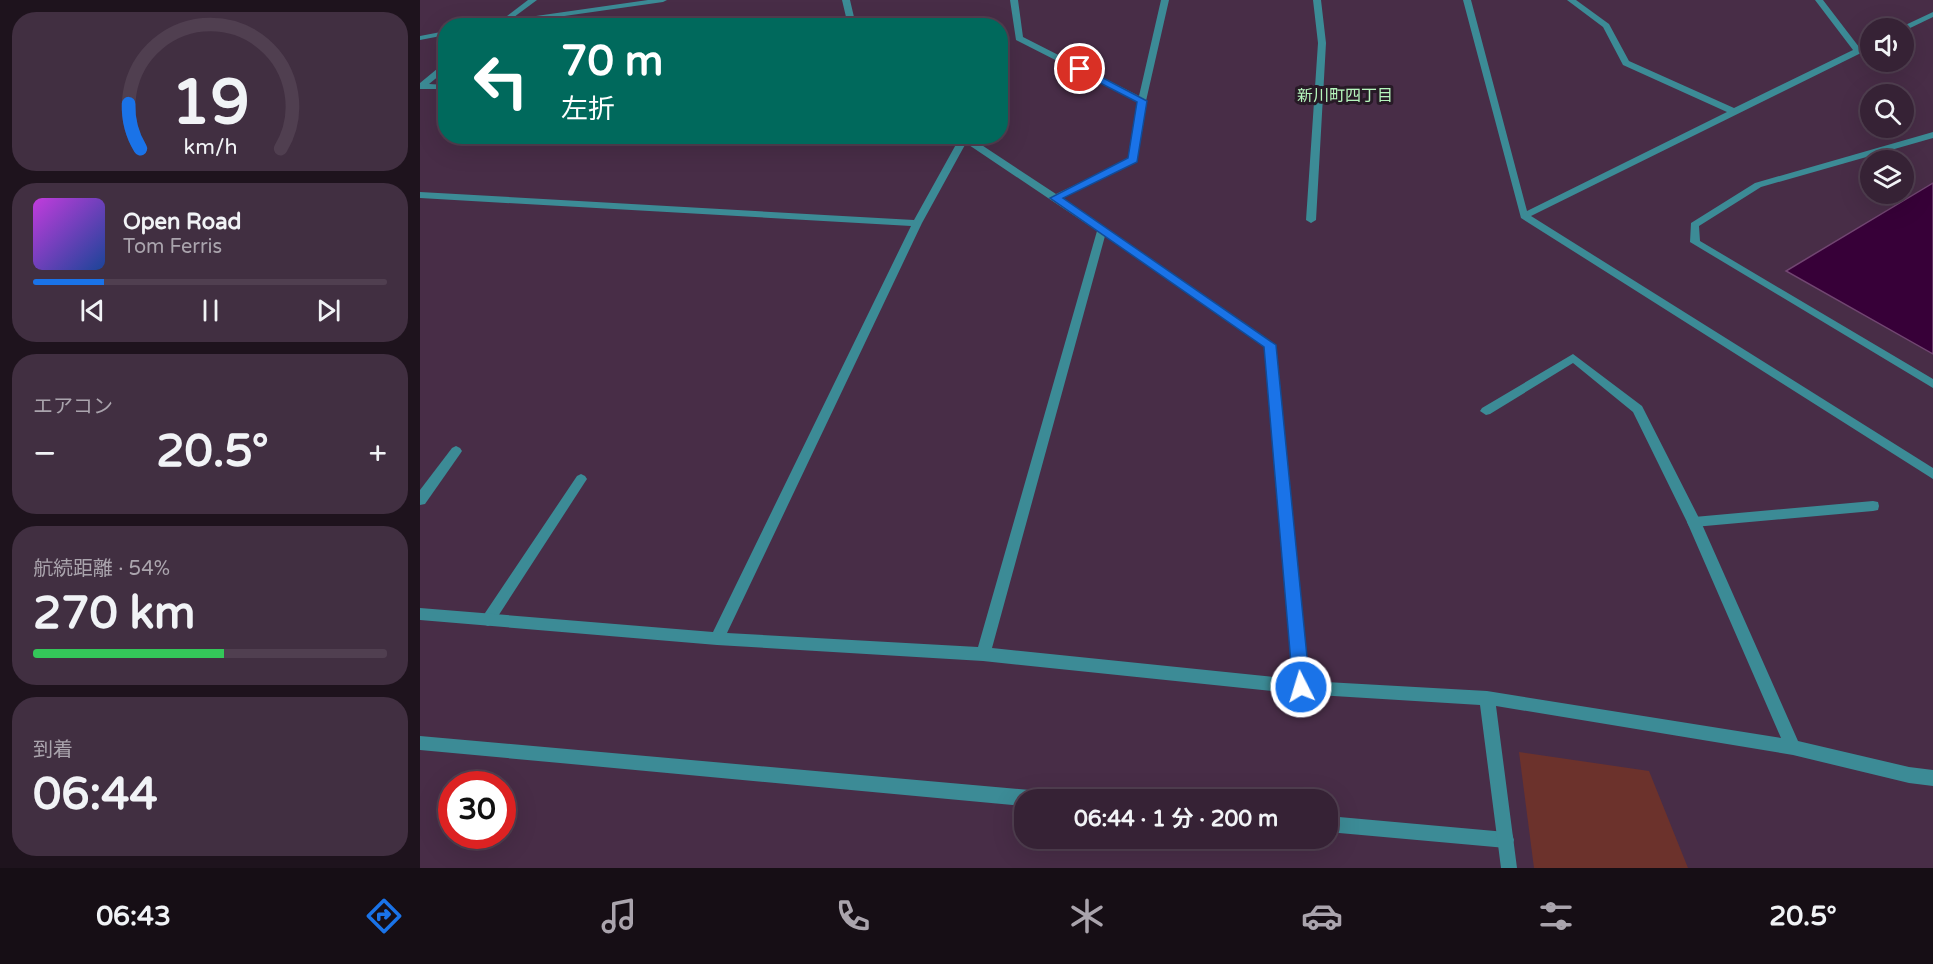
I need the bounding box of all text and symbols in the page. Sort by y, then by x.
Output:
map controls [1860,18,1914,204]
button: sound [1860,18,1914,72]
text: 70 m [561,36,663,87]
icon: left [462,42,540,120]
pin [1054,43,1105,94]
icon: arrive [1063,52,1096,85]
text: 19 [171,66,249,141]
button: search [1860,84,1914,138]
district label: 新川町四丁目 [1297,86,1393,106]
text: 左折 [561,93,615,126]
text: km/h [183,134,237,160]
button: layers [1860,150,1914,204]
text: Open Road [123,209,241,235]
text: Tom Ferris [123,235,222,259]
icon: previous [76,294,109,327]
icon: pause [194,294,227,327]
icon: next [312,294,345,327]
text: エアコン [33,395,113,419]
text: 20.5° [156,425,269,479]
text: − [33,434,57,473]
text: + [368,434,387,473]
text: 航続距離 · 54% [33,557,170,581]
text: 270 km [33,587,195,641]
position arrow [1269,655,1333,719]
text: 到着 [33,738,73,762]
text: 06:44 [33,768,158,822]
speed limit sign: 30 [438,771,516,849]
text: 06:44 · 1 分 · 200 m [1074,806,1278,832]
icon: directions [363,895,405,937]
icon: music [598,895,640,937]
icon: phone [832,895,874,937]
icon: climate [1066,895,1108,937]
icon: car [1301,895,1343,937]
icon: filters [1535,895,1577,937]
text: 06:43 [96,900,171,933]
text: 20.5° [1769,900,1837,933]

